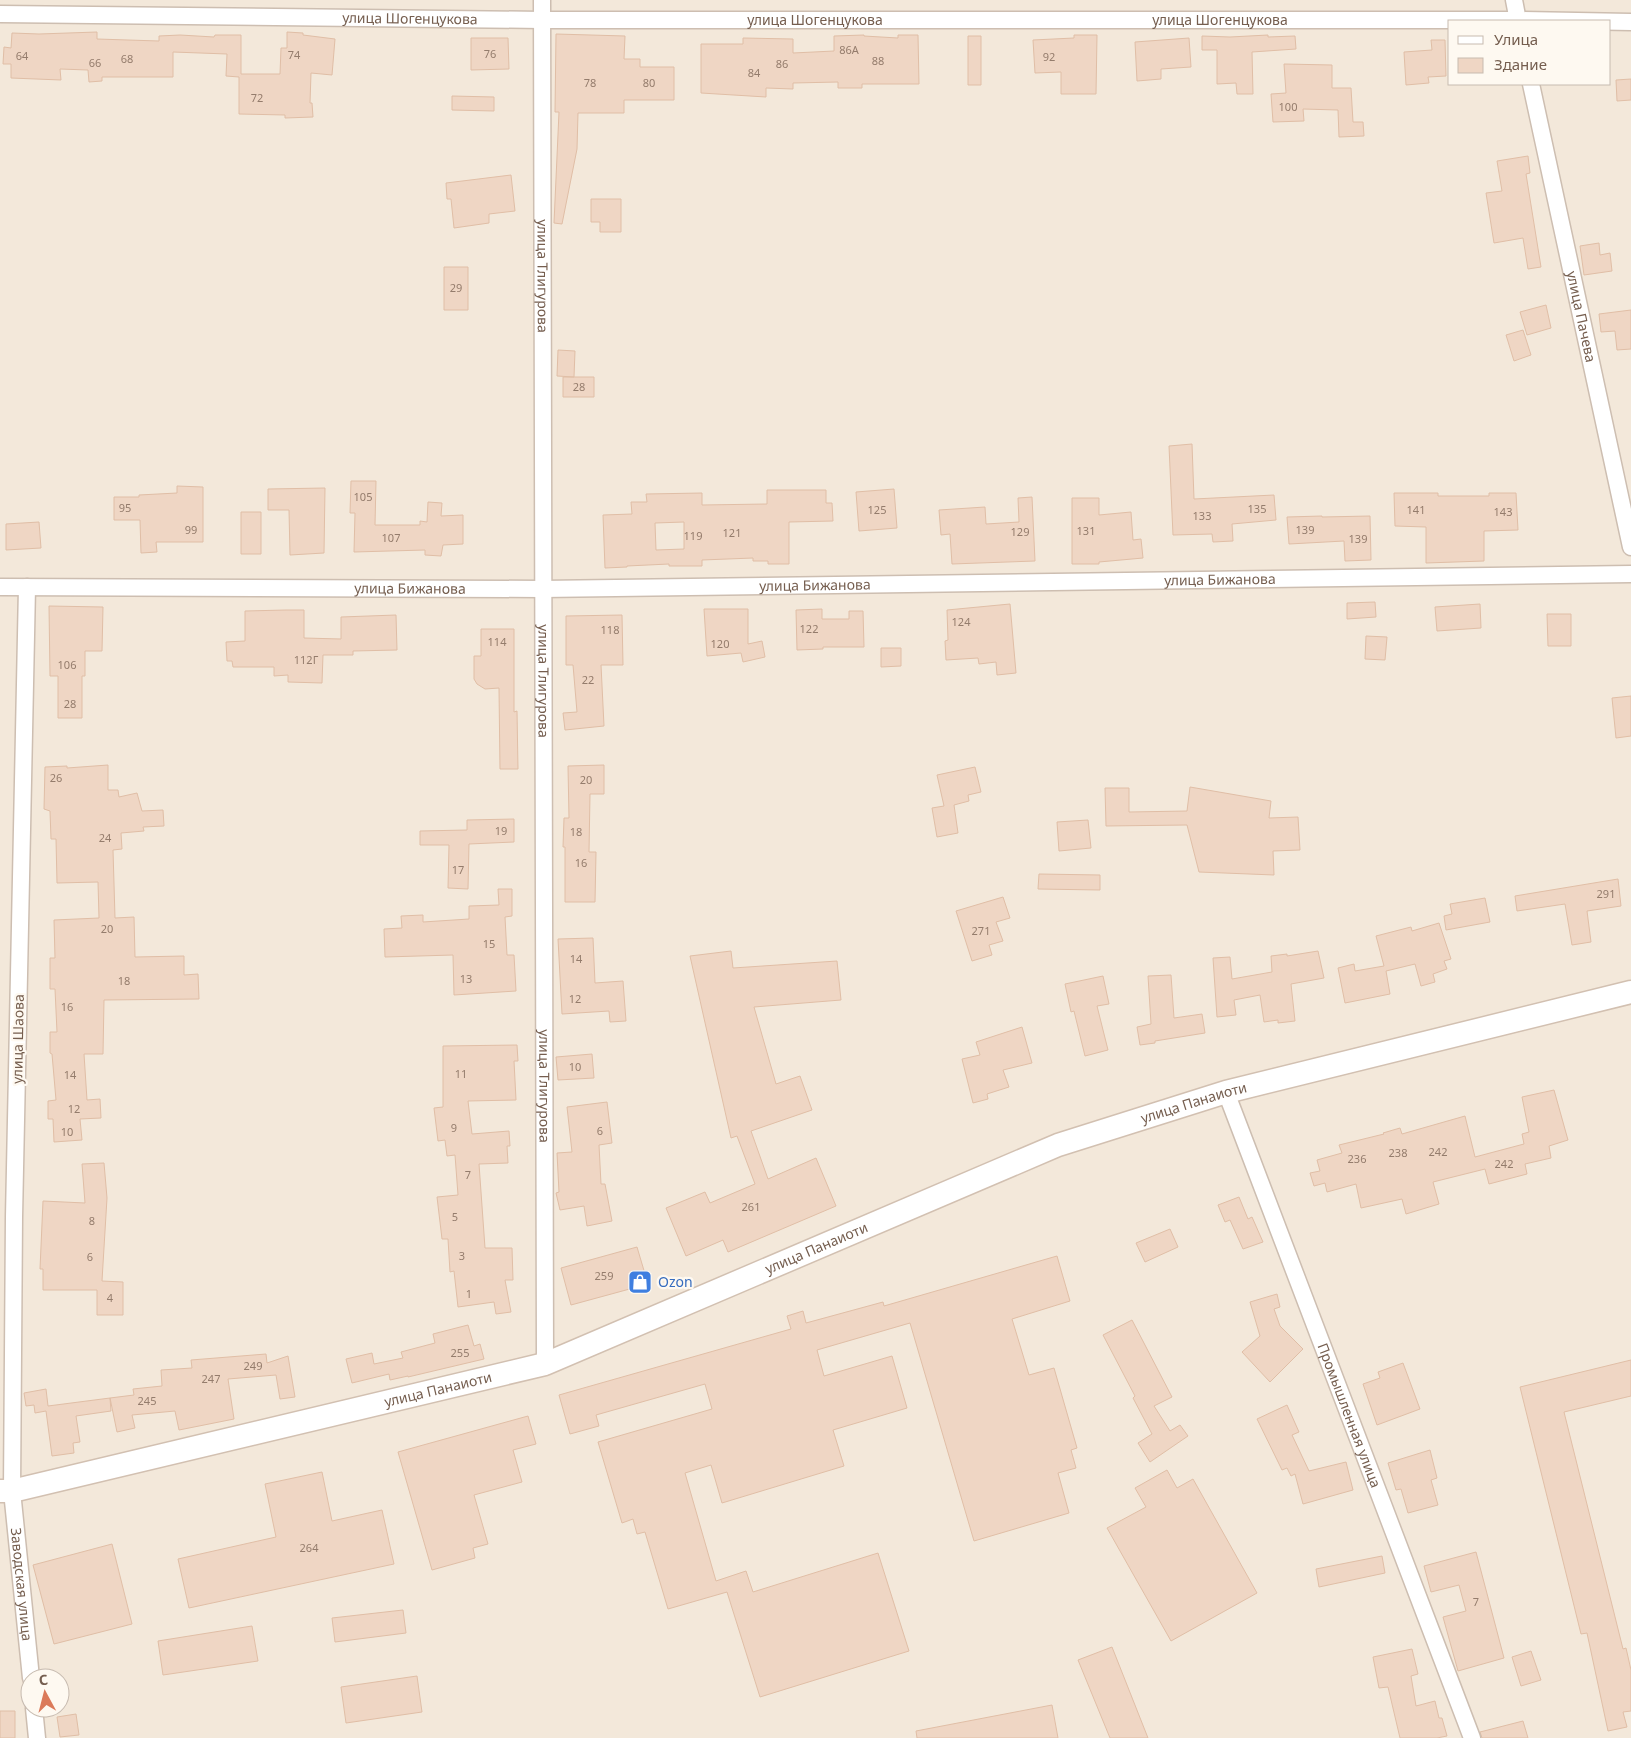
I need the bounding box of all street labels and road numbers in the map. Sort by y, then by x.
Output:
street label: улица Шогенцукова [342,8,478,28]
street label: улица Шогенцукова [747,10,883,29]
street label: улица Шогенцукова [1152,10,1288,29]
street label: улица Тлигурова [533,219,553,333]
street label: улица Пачева [1563,269,1601,364]
street label: улица Бижанова [1164,569,1276,589]
street label: улица Бижанова [759,574,871,595]
street label: улица Бижанова [354,578,466,598]
street label: улица Тлигурова [534,624,554,738]
street label: улица Шаова [7,994,28,1084]
street label: улица Тлигурова [535,1029,555,1143]
street label: улица Панаиоти [1138,1077,1249,1127]
street label: улица Панаиоти [762,1217,870,1278]
street label: Промышленная улица [1313,1340,1386,1490]
street label: улица Панаиоти [382,1367,494,1411]
street label: Заводская улица [7,1527,37,1642]

